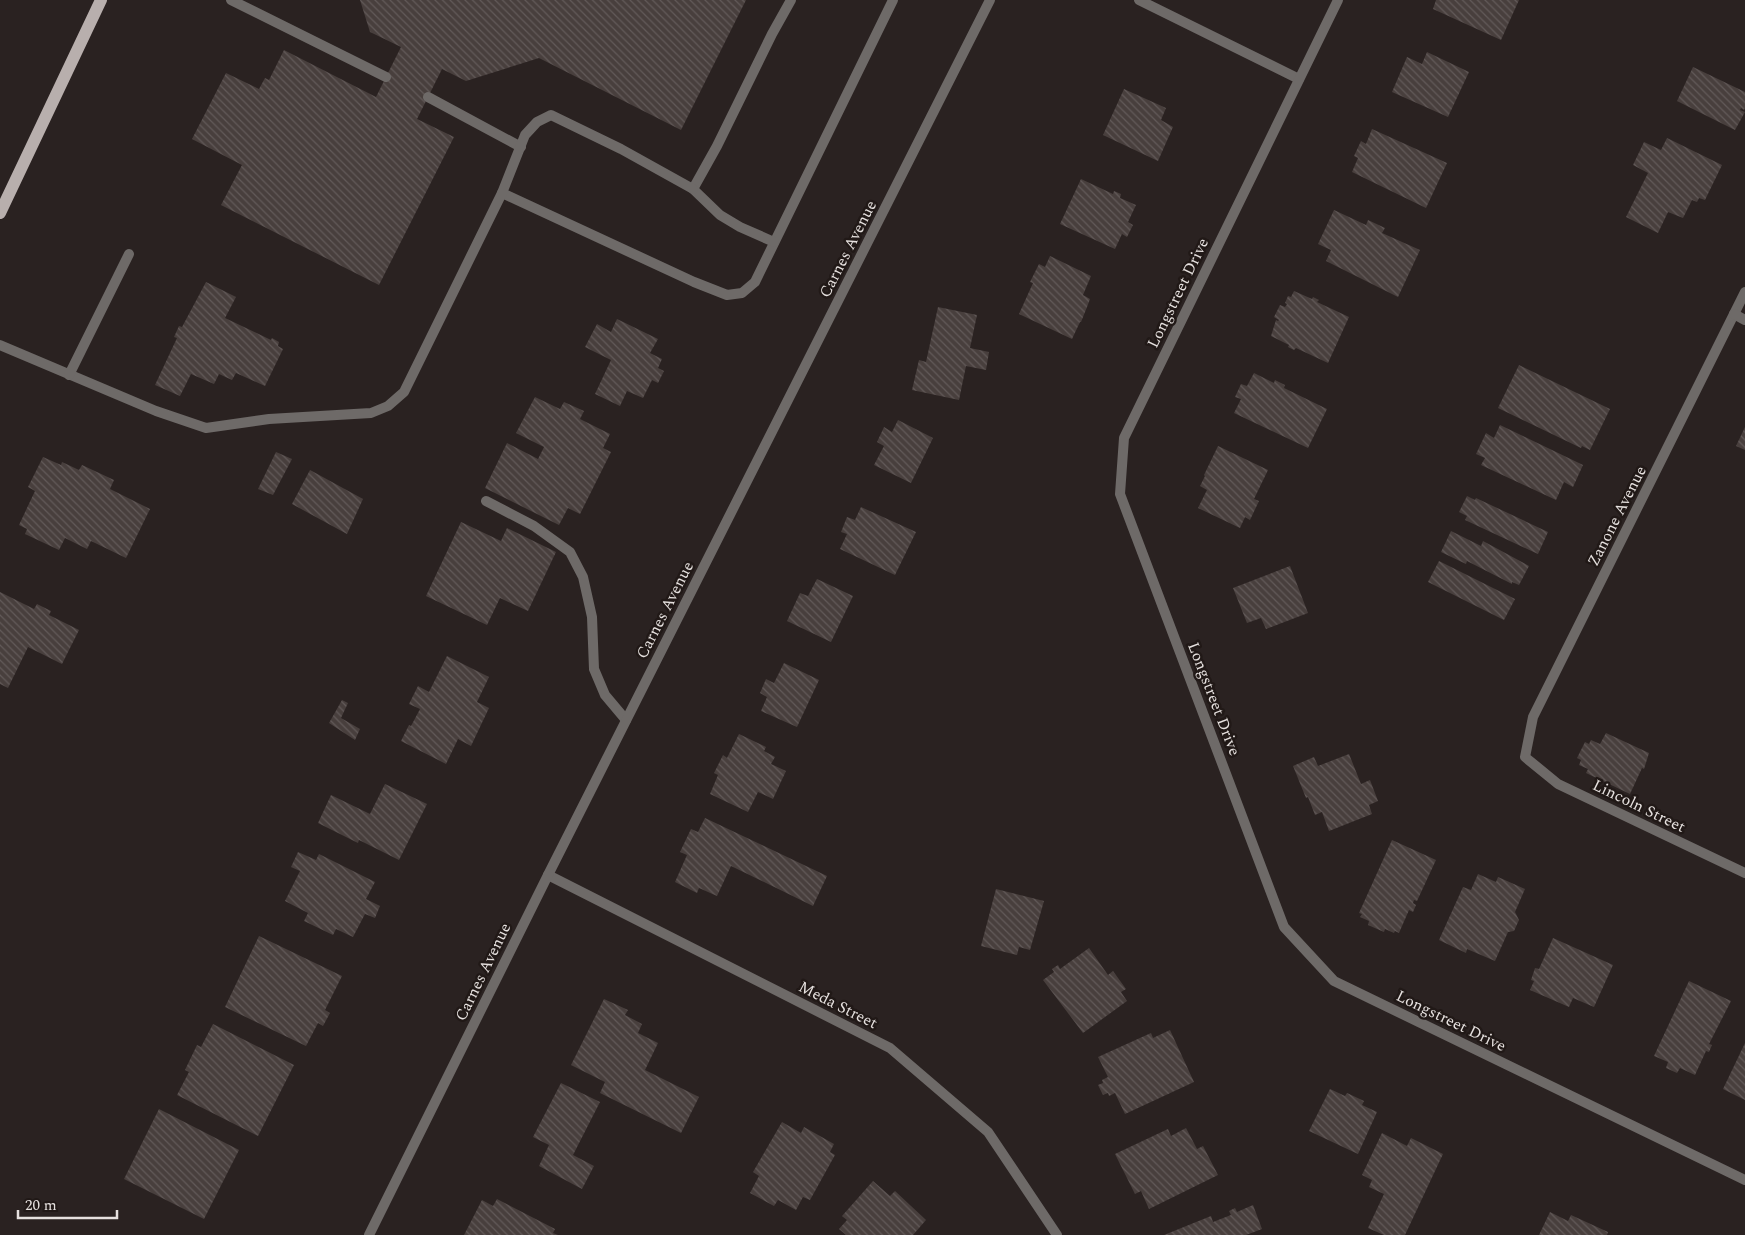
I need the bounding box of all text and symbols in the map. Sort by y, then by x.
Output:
street label: Carnes Avenue [813,196,883,302]
street label: Longstreet Drive [1141,234,1215,352]
street label: Zanone Avenue [1581,462,1653,570]
street label: Carnes Avenue [630,557,700,663]
street label: Longstreet Drive [1181,639,1247,759]
street label: Lincoln Street [1588,773,1690,839]
street label: Carnes Avenue [449,919,517,1025]
street label: Meda Street [794,975,882,1035]
street label: Longstreet Drive [1392,984,1510,1058]
scale bar [18,1188,116,1220]
text: 20 m [25,1194,57,1217]

